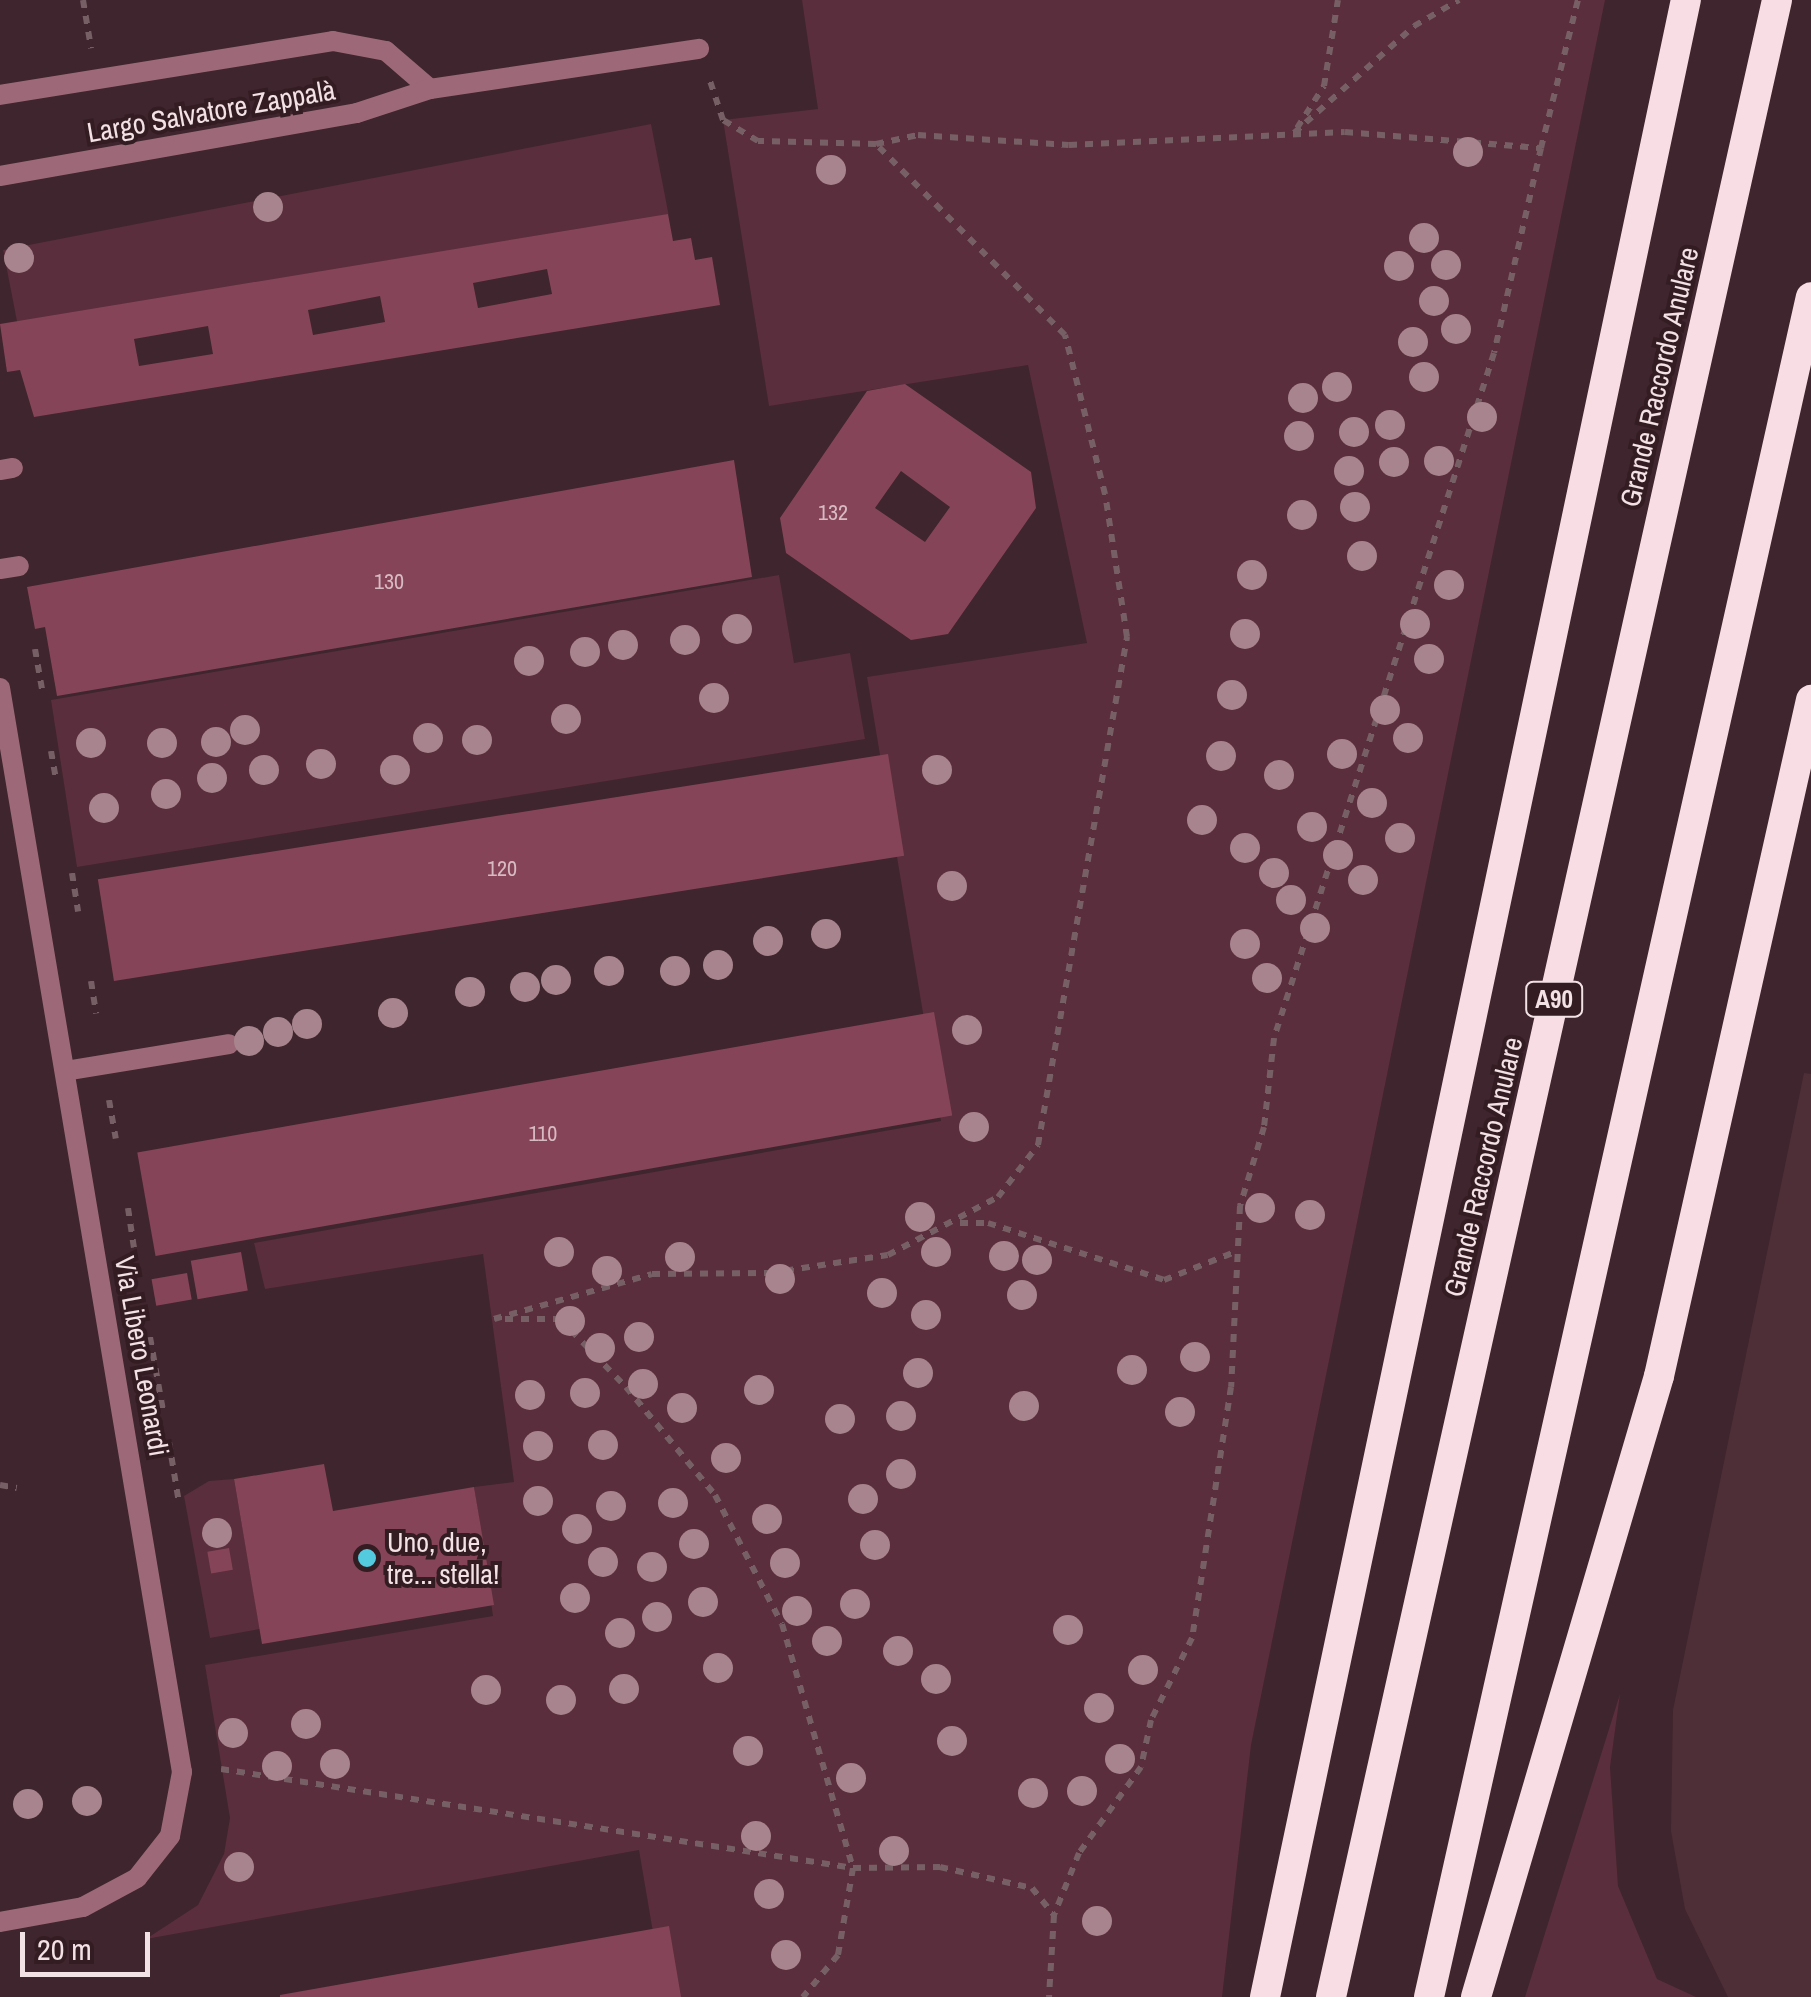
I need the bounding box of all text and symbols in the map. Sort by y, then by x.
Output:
street label: Largo Salvatore Zappalà [84,73,338,149]
street label: Grande Raccordo Anulare [1613,243,1705,511]
house number: 132 [818,500,848,526]
house number: 130 [374,569,404,595]
house number: 120 [487,856,517,882]
road number: A90 [1524,979,1584,1019]
street label: Grande Raccordo Anulare [1437,1033,1529,1301]
house number: 110 [529,1121,557,1147]
street label: Via Libero Leonardi [108,1253,176,1459]
place label: Uno, due, tre... stella! [387,1525,499,1591]
marker: Uno, due, tre... stella! [356,1547,378,1569]
scale bar [25,1912,155,1974]
text: 20 m [37,1929,92,1969]

